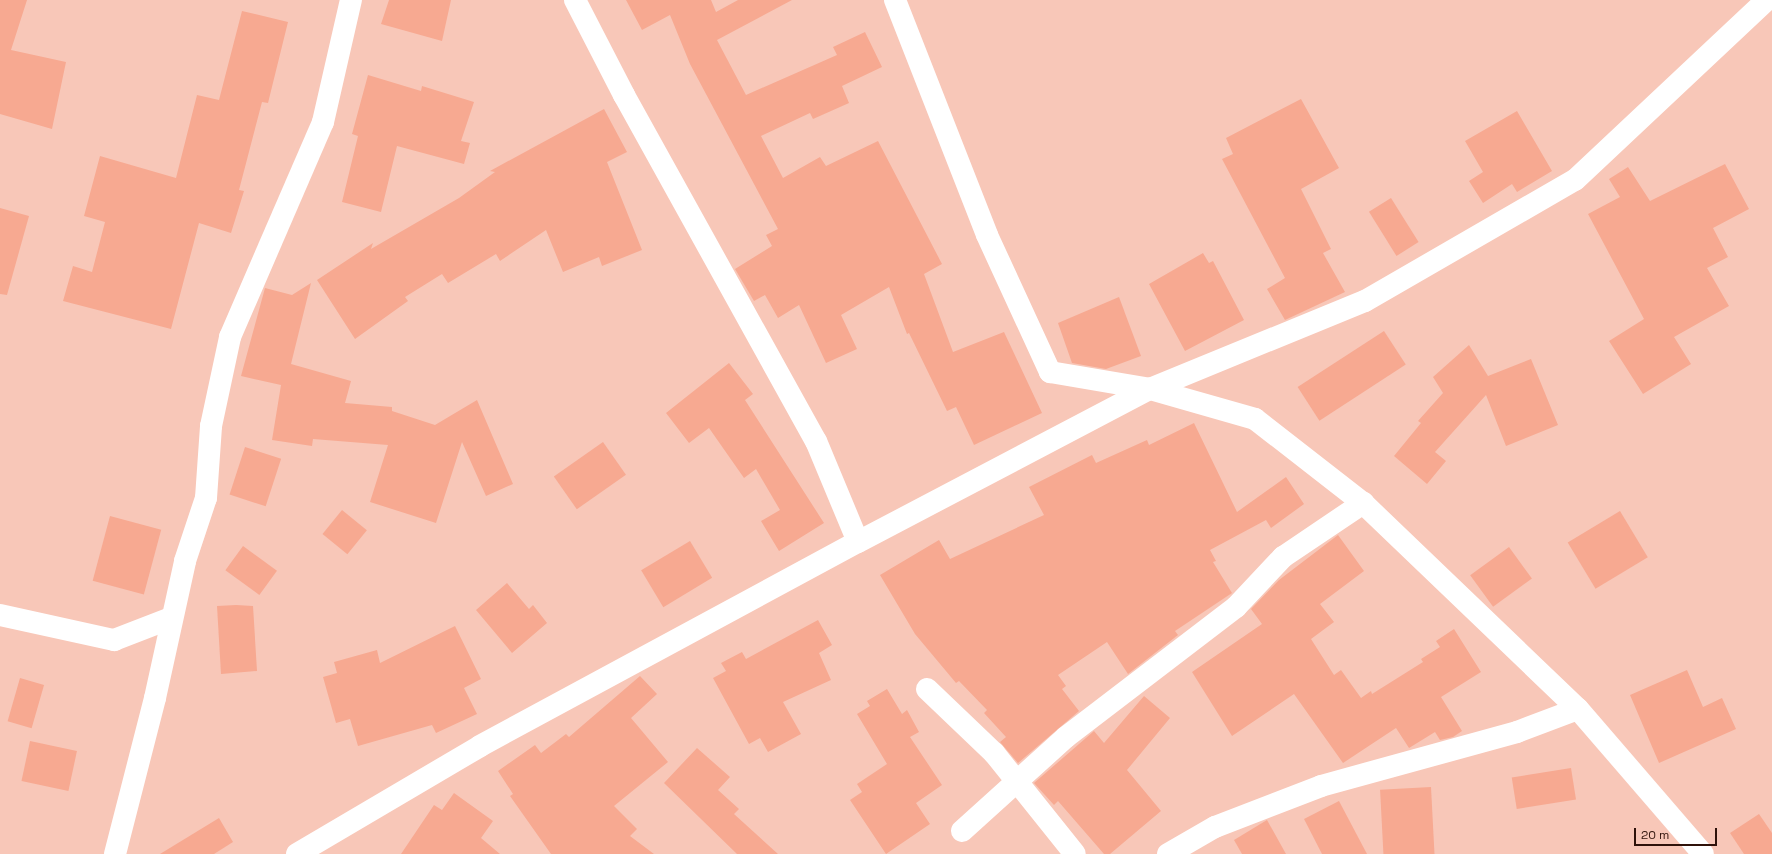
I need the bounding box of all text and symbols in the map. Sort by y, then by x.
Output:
scale bar [1636,820,1719,846]
text: 20 m [1641,827,1669,843]

